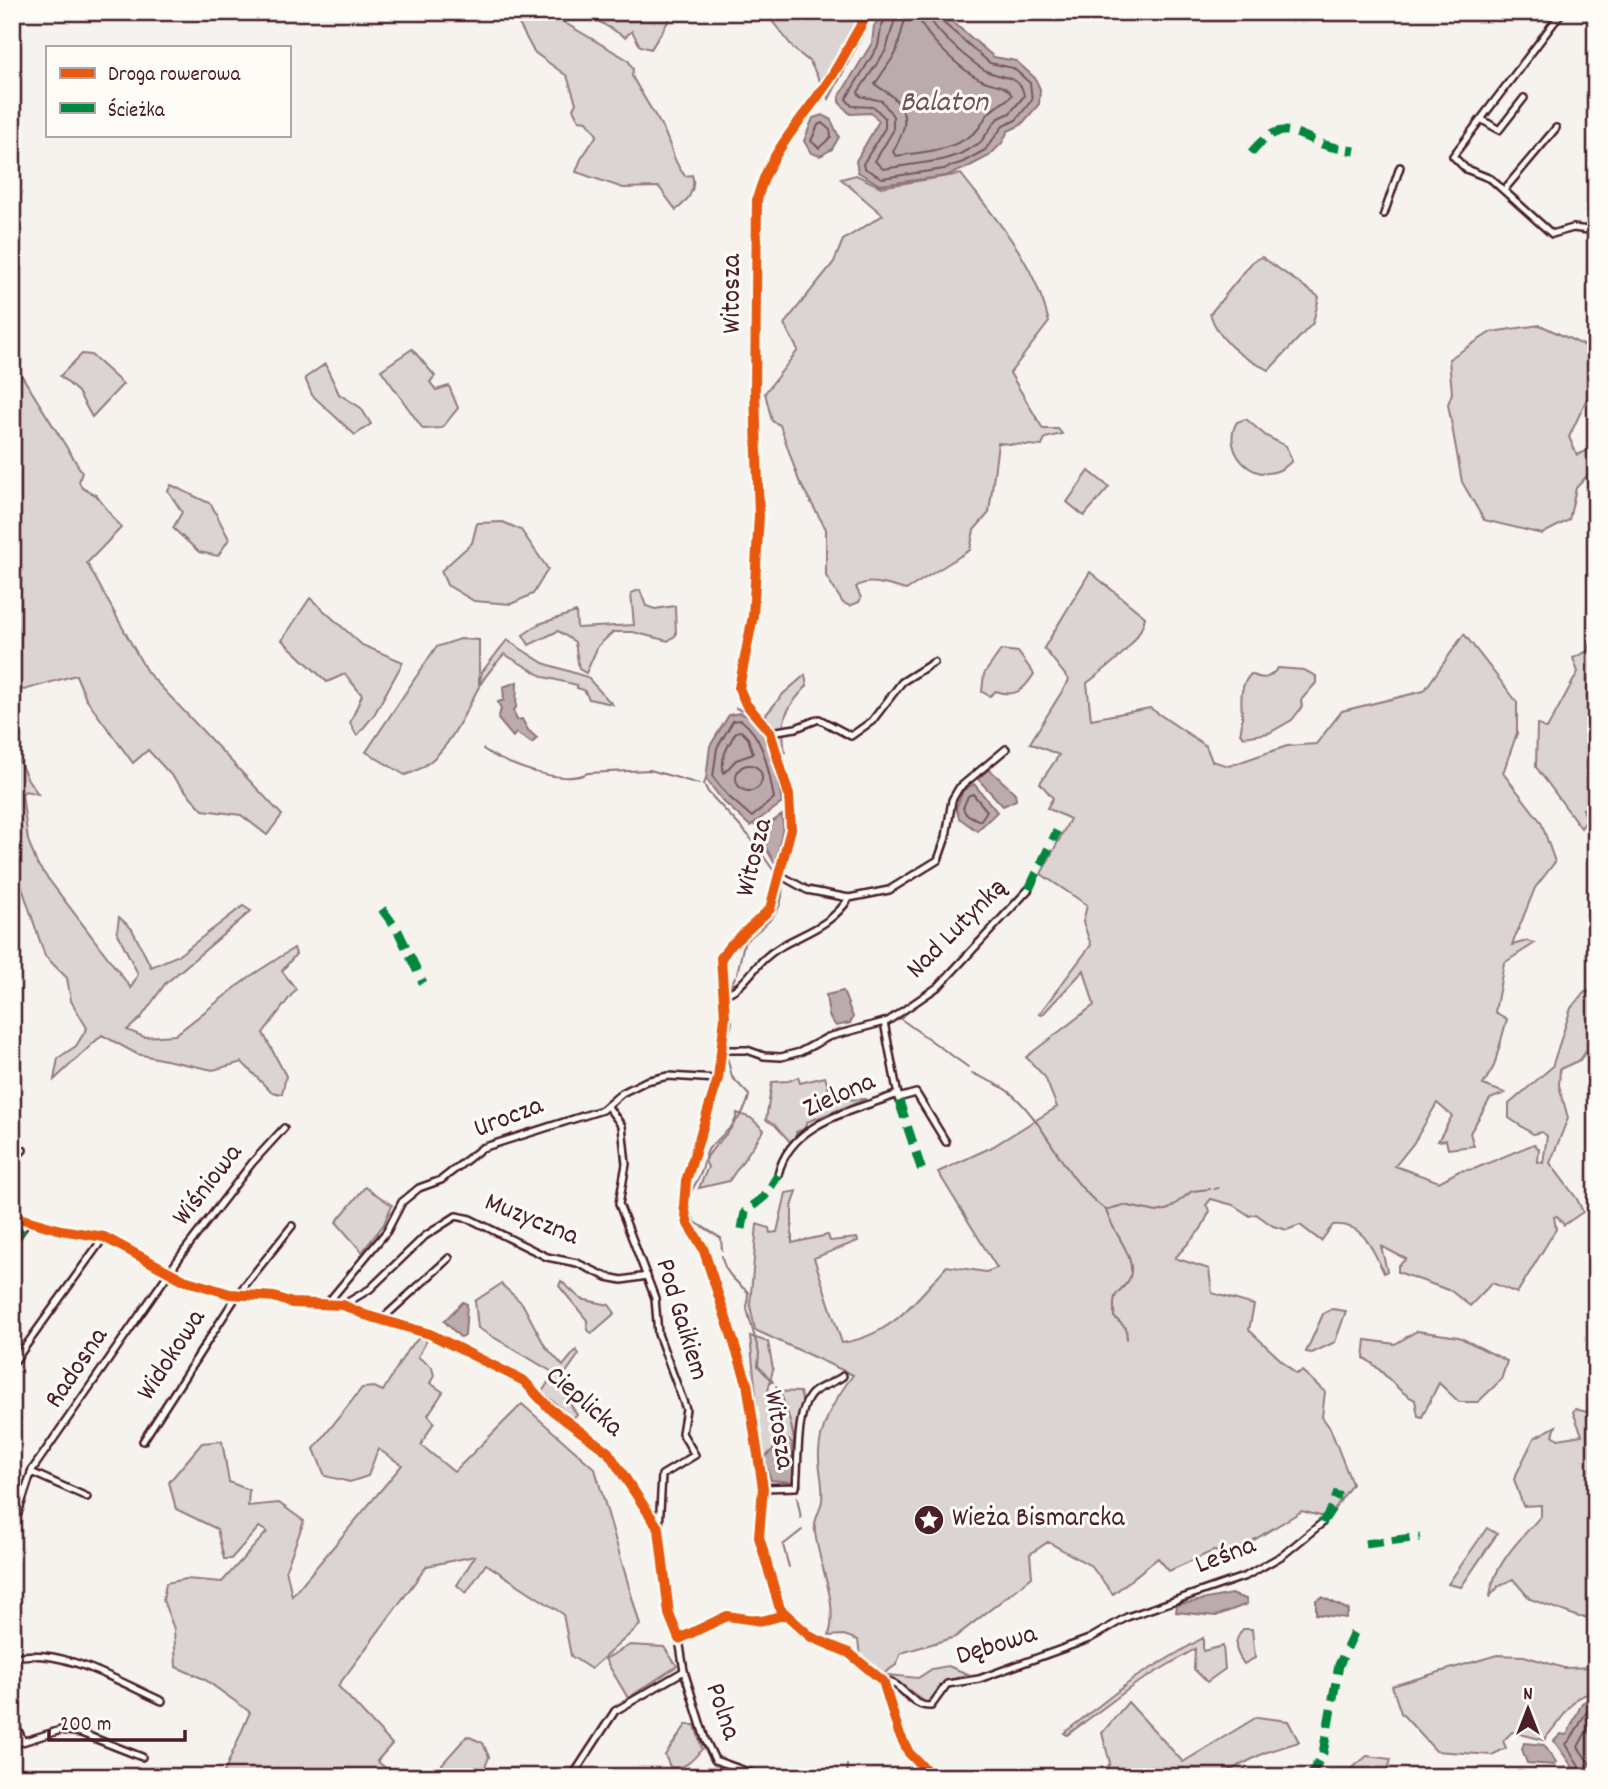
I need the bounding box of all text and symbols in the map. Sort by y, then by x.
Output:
legend [46,46,290,136]
text: Droga rowerowa [108,61,241,91]
water label: Balaton [900,83,989,126]
text: Ścieżka [108,97,166,127]
street label: Witosza [714,253,754,334]
street label: Witosza [727,814,785,901]
street label: Nad Lutynką [898,870,1018,990]
street label: Zielona [798,1063,883,1131]
street label: Urocza [469,1087,550,1150]
street label: Wiśniowa [164,1136,255,1236]
street label: Muzyczna [478,1184,585,1258]
street label: Pod Gaikiem [643,1254,717,1386]
street label: Widokowa [128,1302,218,1410]
street label: Radosna [36,1320,120,1418]
street label: Cieplicka [535,1358,631,1449]
street label: Witosza [751,1388,803,1473]
place label: Wieża Bismarcka [952,1500,1125,1540]
place icon: Wieża Bismarcka [912,1503,946,1537]
street label: Leśna [1190,1527,1263,1587]
street label: Dębowa [952,1616,1043,1678]
north arrow [1492,1674,1562,1744]
street label: Polna [693,1678,750,1747]
text: N [1523,1682,1533,1709]
scale bar [49,1698,186,1742]
text: 200 m [60,1711,111,1741]

